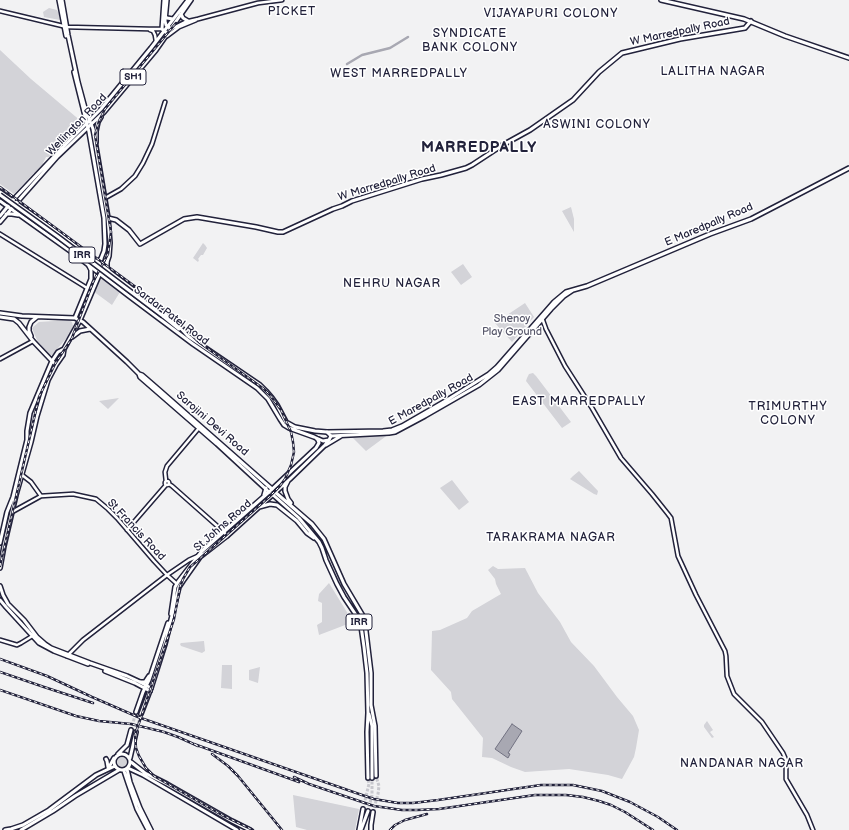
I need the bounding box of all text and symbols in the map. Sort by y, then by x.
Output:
district label: PICKET [268,5,316,19]
district label: VIJAYAPURI COLONY [484,7,618,21]
street label: W Marredpally Road [629,15,731,49]
district label: SYNDICATE BANK COLONY [422,27,518,55]
district label: LALITHA NAGAR [660,65,766,79]
district label: WEST MARREDPALLY [330,67,468,81]
road number: SH1 [120,69,146,85]
street label: Wellington Road [44,91,110,159]
district label: ASWINI COLONY [543,118,651,132]
district label: MARREDPALLY [421,139,537,157]
street label: W Marredpally Road [337,162,437,204]
street label: E Maredpally Road [663,200,755,250]
road number: IRR [69,247,95,263]
district label: NEHRU NAGAR [343,277,441,291]
street label: Sardar Patel Road [131,284,211,348]
park label: Shenoy Play Ground [482,312,542,338]
street label: E Maredpally Road [386,371,476,429]
street label: Sarojini Devi Road [173,389,251,459]
district label: EAST MARREDPALLY [512,395,646,409]
district label: TRIMURTHY COLONY [748,400,828,428]
street label: St Francis Road [104,497,168,563]
street label: St Johns Road [191,497,255,555]
district label: TARAKRAMA NAGAR [486,531,616,545]
road number: IRR [346,614,372,630]
district label: NANDANAR NAGAR [680,757,804,771]

